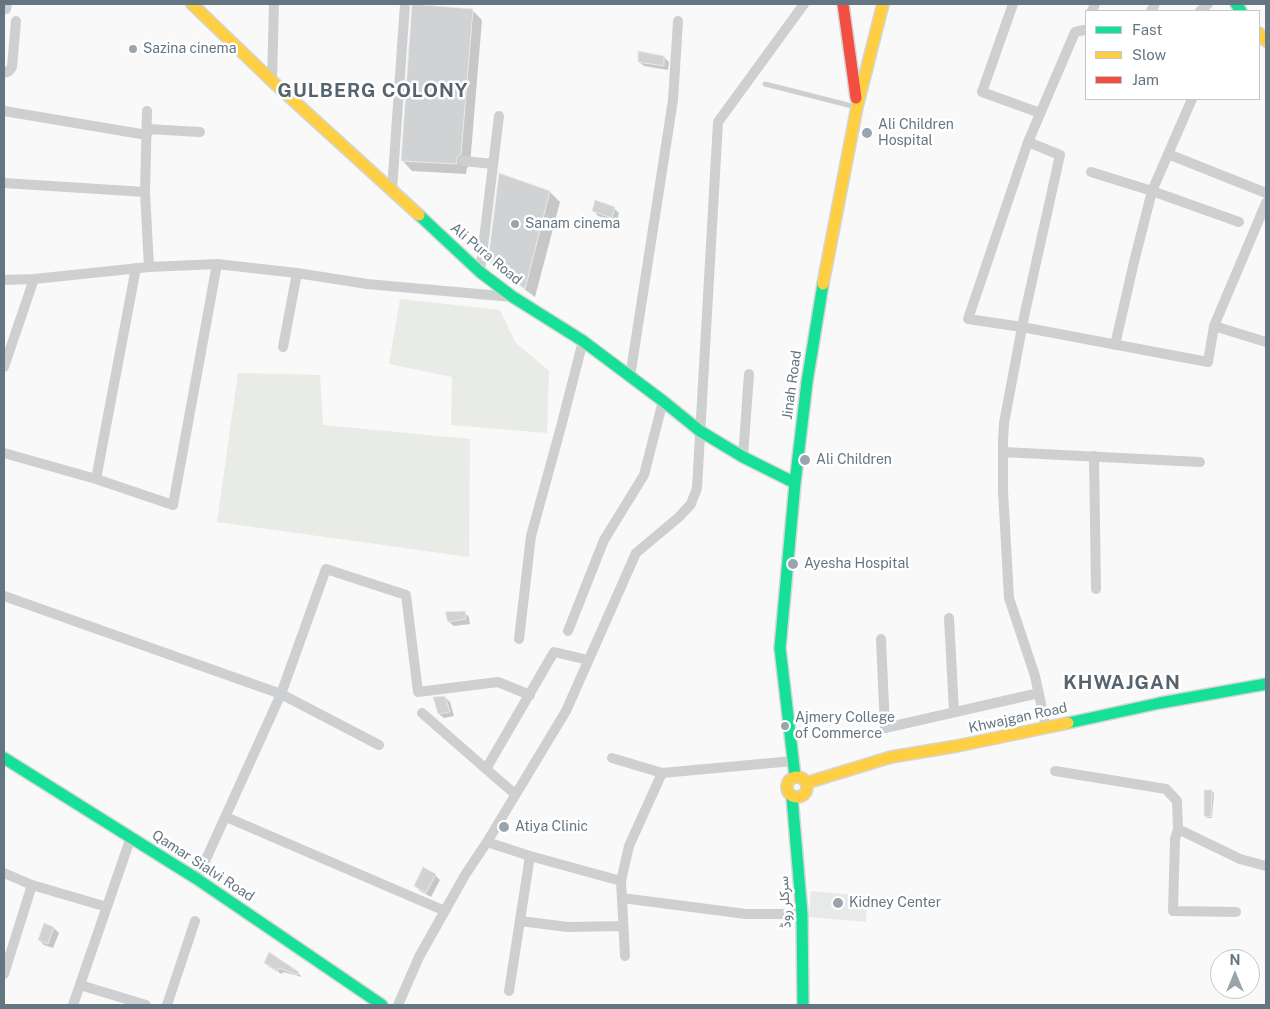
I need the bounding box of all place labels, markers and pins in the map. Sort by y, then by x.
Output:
place label: Sazina cinema [143,41,236,57]
marker: Sazina cinema [127,43,139,55]
place label: Ali Children Hospital [878,117,954,150]
marker: Ali Children Hospital [860,126,874,140]
place label: Sanam cinema [525,216,620,232]
marker: Sanam cinema [509,218,521,230]
place label: Ali Children [816,452,892,468]
marker: Ali Children [798,453,812,467]
place label: Ayesha Hospital [804,556,909,572]
marker: Ayesha Hospital [786,557,800,571]
place label: Ajmery College of Commerce [795,710,895,742]
marker: Ajmery College of Commerce [779,720,791,732]
place label: Atiya Clinic [515,819,588,835]
marker: Atiya Clinic [497,820,511,834]
place label: Kidney Center [849,895,941,911]
marker: Kidney Center [831,896,845,910]

